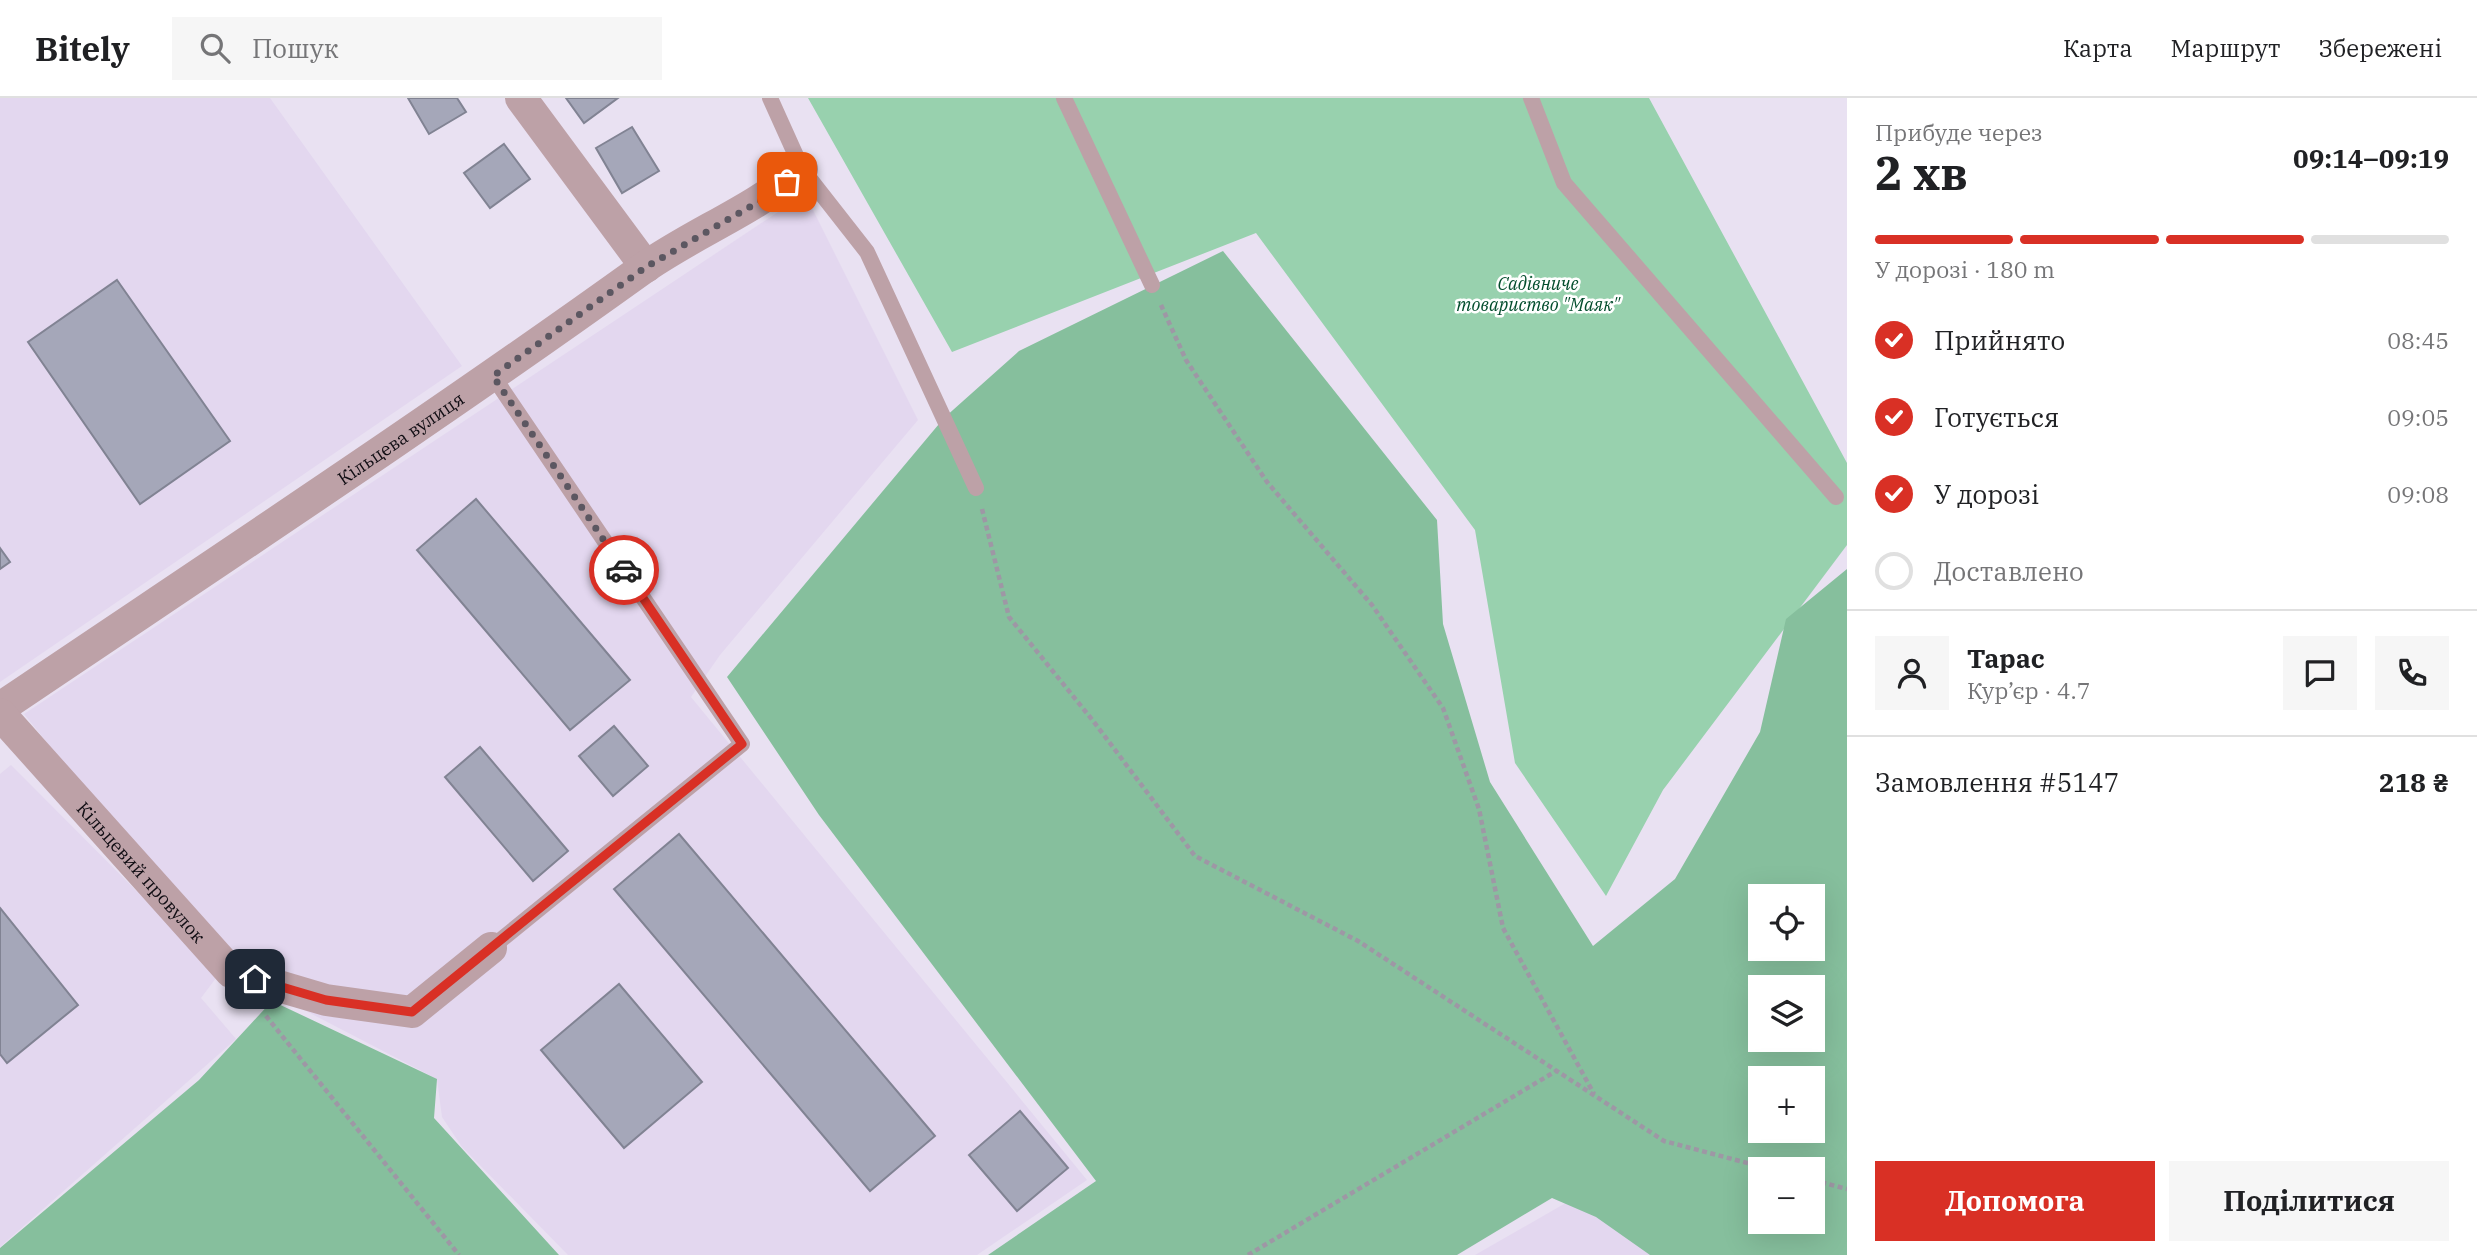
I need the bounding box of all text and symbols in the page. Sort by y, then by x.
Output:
search box [172,17,662,80]
text: Bitely [35,27,130,70]
icon: search [196,29,234,67]
text: Пошук [252,31,339,65]
text: Карта [2063,32,2133,64]
text: Маршрут [2171,32,2280,64]
text: Збережені [2318,32,2442,64]
text: Прибуде через [1875,117,2043,147]
text: 09:14–09:19 [2293,141,2449,175]
text: 2 хв [1875,143,1968,203]
pin [757,152,817,212]
icon: bag [768,163,806,201]
text: У дорозі · 180 m [1875,254,2055,284]
park label: Садівниче товариство "Маяк" [1456,272,1621,316]
icon: check [1875,321,1913,359]
text: Прийнято [1934,323,2065,357]
text: 08:45 [2387,325,2449,355]
street label: Кільцева вулиця [333,387,468,489]
icon: check [1875,398,1913,436]
text: Готується [1934,400,2059,434]
text: 09:05 [2387,402,2449,432]
icon: check [1875,475,1913,513]
text: У дорозі [1934,477,2039,511]
text: 09:08 [2387,479,2449,509]
courier [589,535,659,605]
icon: car [605,551,643,589]
text: Доставлено [1934,554,2084,588]
button: person [1875,636,1949,710]
button: chat [2283,636,2357,710]
button: phone [2375,636,2449,710]
text: Тарас [1967,641,2045,675]
text: Кур’єр · 4.7 [1967,675,2091,705]
text: Замовлення #5147 [1875,765,2119,799]
text: 218 ₴ [2379,765,2449,799]
street label: Кільцевий провулок [72,797,211,948]
map controls [1748,884,1825,1234]
button: locate [1748,884,1825,961]
pin [225,949,285,1009]
icon: home [236,960,274,998]
button: layers [1748,975,1825,1052]
button: + [1748,1066,1825,1143]
button: − [1748,1157,1825,1234]
button: Допомога [1875,1161,2155,1241]
button: Поділитися [2169,1161,2449,1241]

